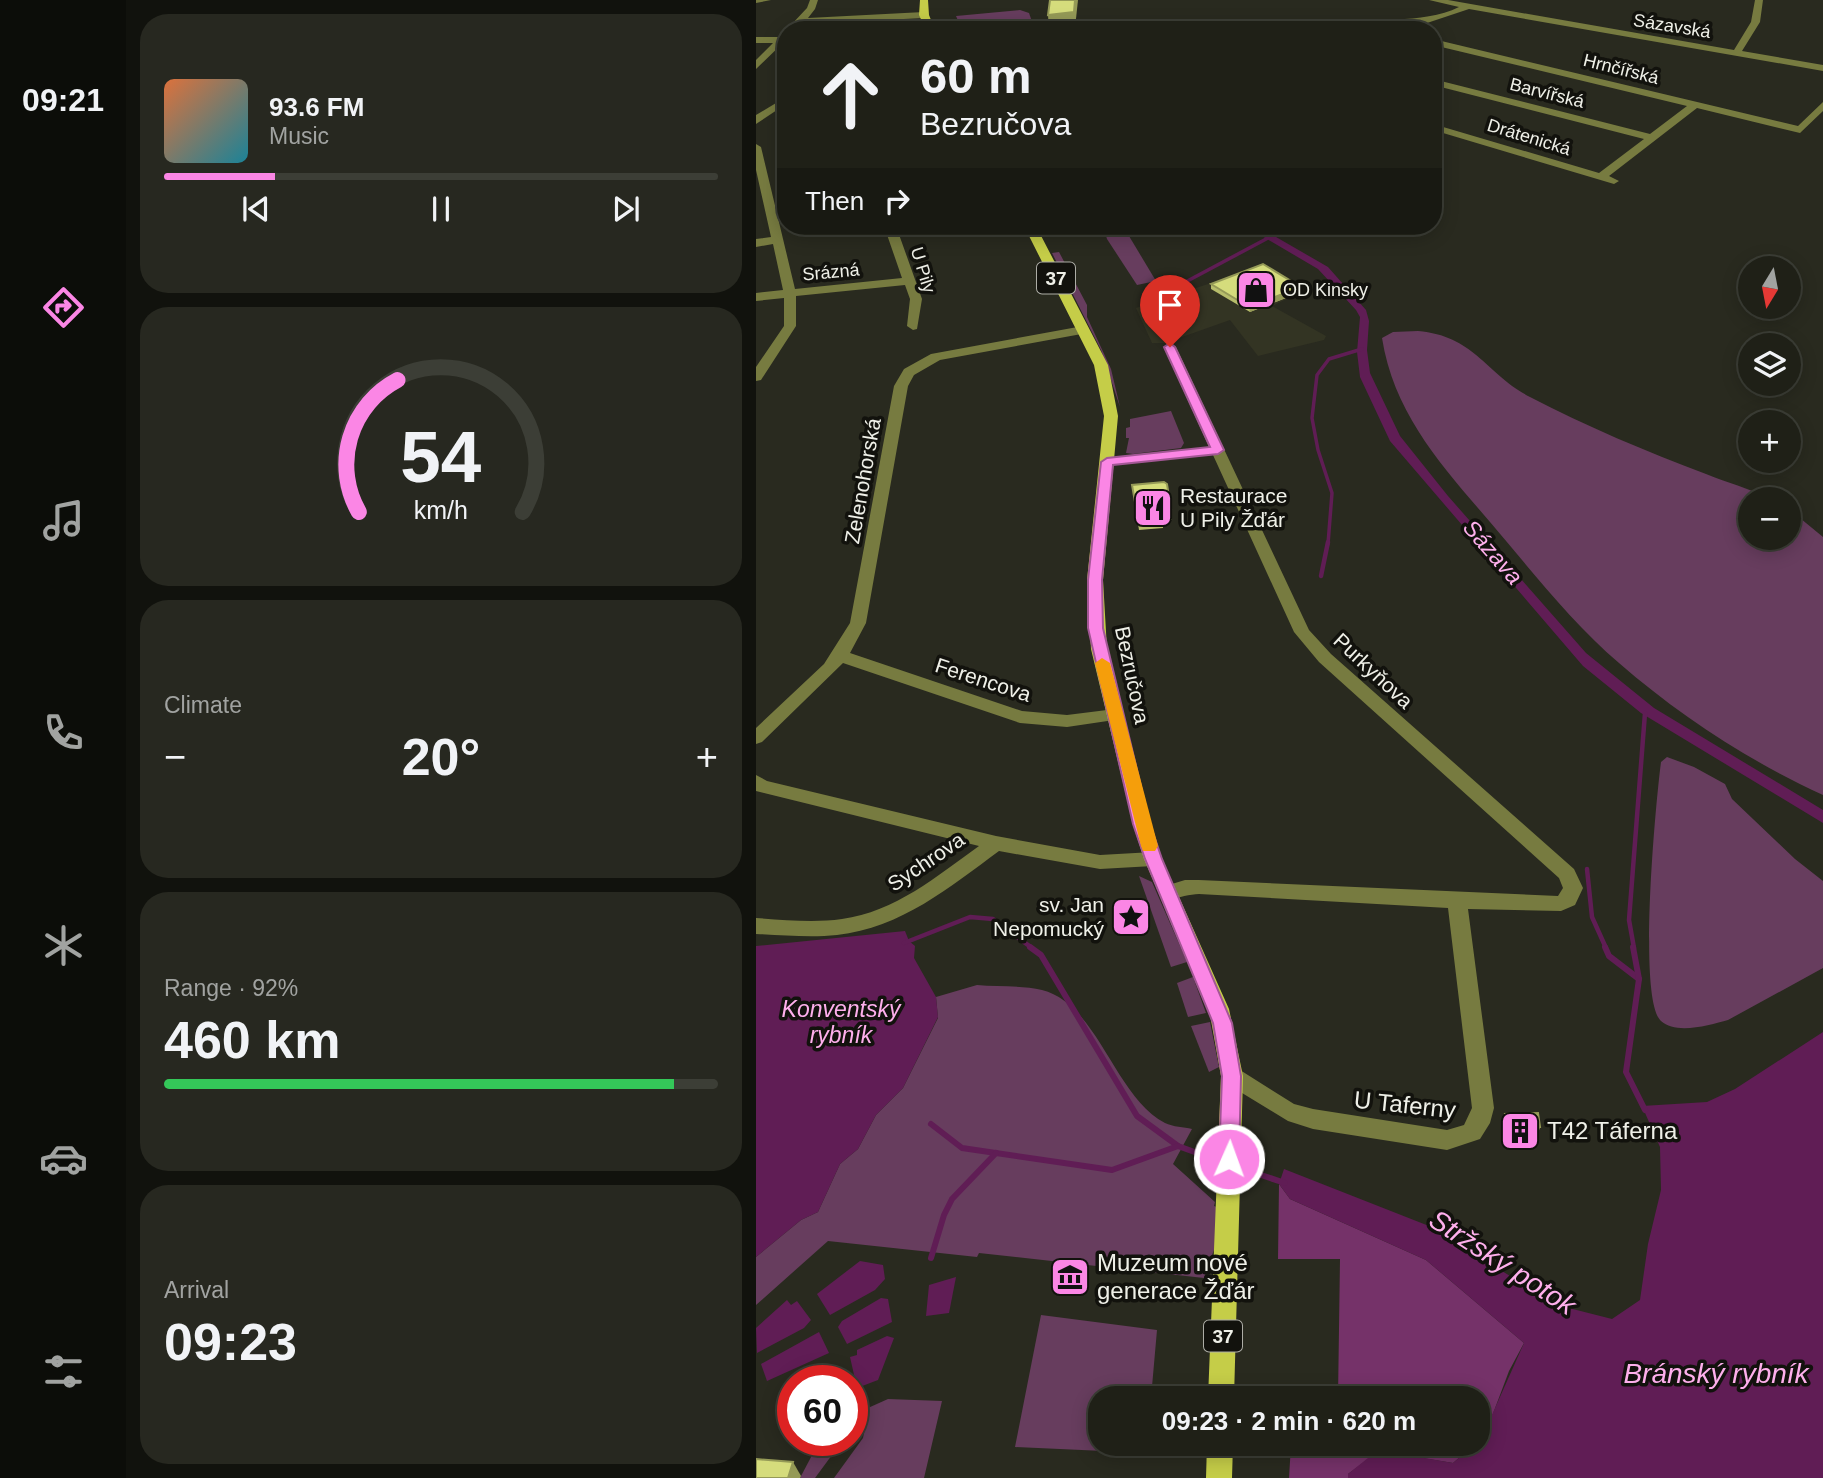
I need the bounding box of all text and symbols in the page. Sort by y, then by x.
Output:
street label: Sázavská [1632,10,1713,42]
icon: ahead [805,49,896,140]
text: 60 m [920,49,1032,103]
street label: Hrnčířská [1581,50,1662,88]
street label: Barvířská [1508,74,1587,112]
text: 09:21 [22,82,104,118]
text: 93.6 FM [269,92,364,122]
text: Bezručova [920,106,1071,142]
street label: Drátenická [1485,115,1574,159]
text: Music [269,123,329,149]
icon: right [878,182,916,220]
text: Then [805,186,864,216]
icon: previous [237,190,275,228]
icon: pause [422,190,460,228]
icon: next [607,190,645,228]
street label: U Pily [907,245,939,295]
north arrow [1738,256,1801,318]
map controls [1738,256,1801,550]
street label: Srázná [802,259,861,284]
road number: 37 [1037,262,1075,294]
shop icon: OD Kinsky [1235,269,1277,311]
pin [1140,275,1200,347]
place label: OD Kinsky [1283,280,1368,300]
icon: directions [39,283,88,332]
icon: arrive [1151,286,1189,324]
button: layers [1738,333,1801,396]
button: + [1738,410,1801,473]
street label: Zelenohorská [840,416,885,546]
text: 54 [401,417,482,498]
place label: Restaurace U Pily Žďár [1180,484,1287,531]
restaurant icon: Restaurace U Pily Žďár [1132,487,1174,529]
button: − [1738,487,1801,550]
icon: music [39,496,88,545]
text: km/h [414,496,468,524]
water label: Sázava [1458,515,1528,589]
street label: Bezručova [1111,624,1154,726]
street label: Purkyňova [1329,628,1418,713]
street label: Ferencova [932,653,1034,706]
text: Climate [164,692,242,718]
icon: phone [39,708,88,757]
text: 20° [402,728,480,786]
text: − [164,736,186,778]
text: + [696,736,718,778]
street label: Sychrova [883,827,969,896]
place label: sv. Jan Nepomucký [993,893,1104,940]
place icon: sv. Jan Nepomucký [1110,896,1152,938]
icon: climate [39,921,88,970]
text: Range · 92% [164,975,298,1001]
water label: Konventský rybník [782,996,902,1048]
text: 460 km [164,1011,340,1069]
street label: U Taferny [1353,1086,1457,1123]
building icon: T42 Táferna [1499,1110,1541,1152]
place label: T42 Táferna [1547,1117,1678,1144]
position arrow [1192,1122,1266,1196]
icon: car [39,1134,88,1183]
water label: Stržský potok [1424,1204,1583,1322]
place label: Muzeum nové generace Žďár [1097,1249,1255,1304]
museum icon: Muzeum nové generace Žďár [1049,1256,1091,1298]
text: Arrival [164,1277,229,1303]
text: 09:23 [164,1313,297,1371]
road number: 37 [1204,1320,1242,1352]
icon: filters [39,1347,88,1396]
water label: Bránský rybník [1623,1358,1811,1389]
speed limit sign: 60 [777,1365,868,1456]
text: 09:23 · 2 min · 620 m [1162,1406,1416,1436]

